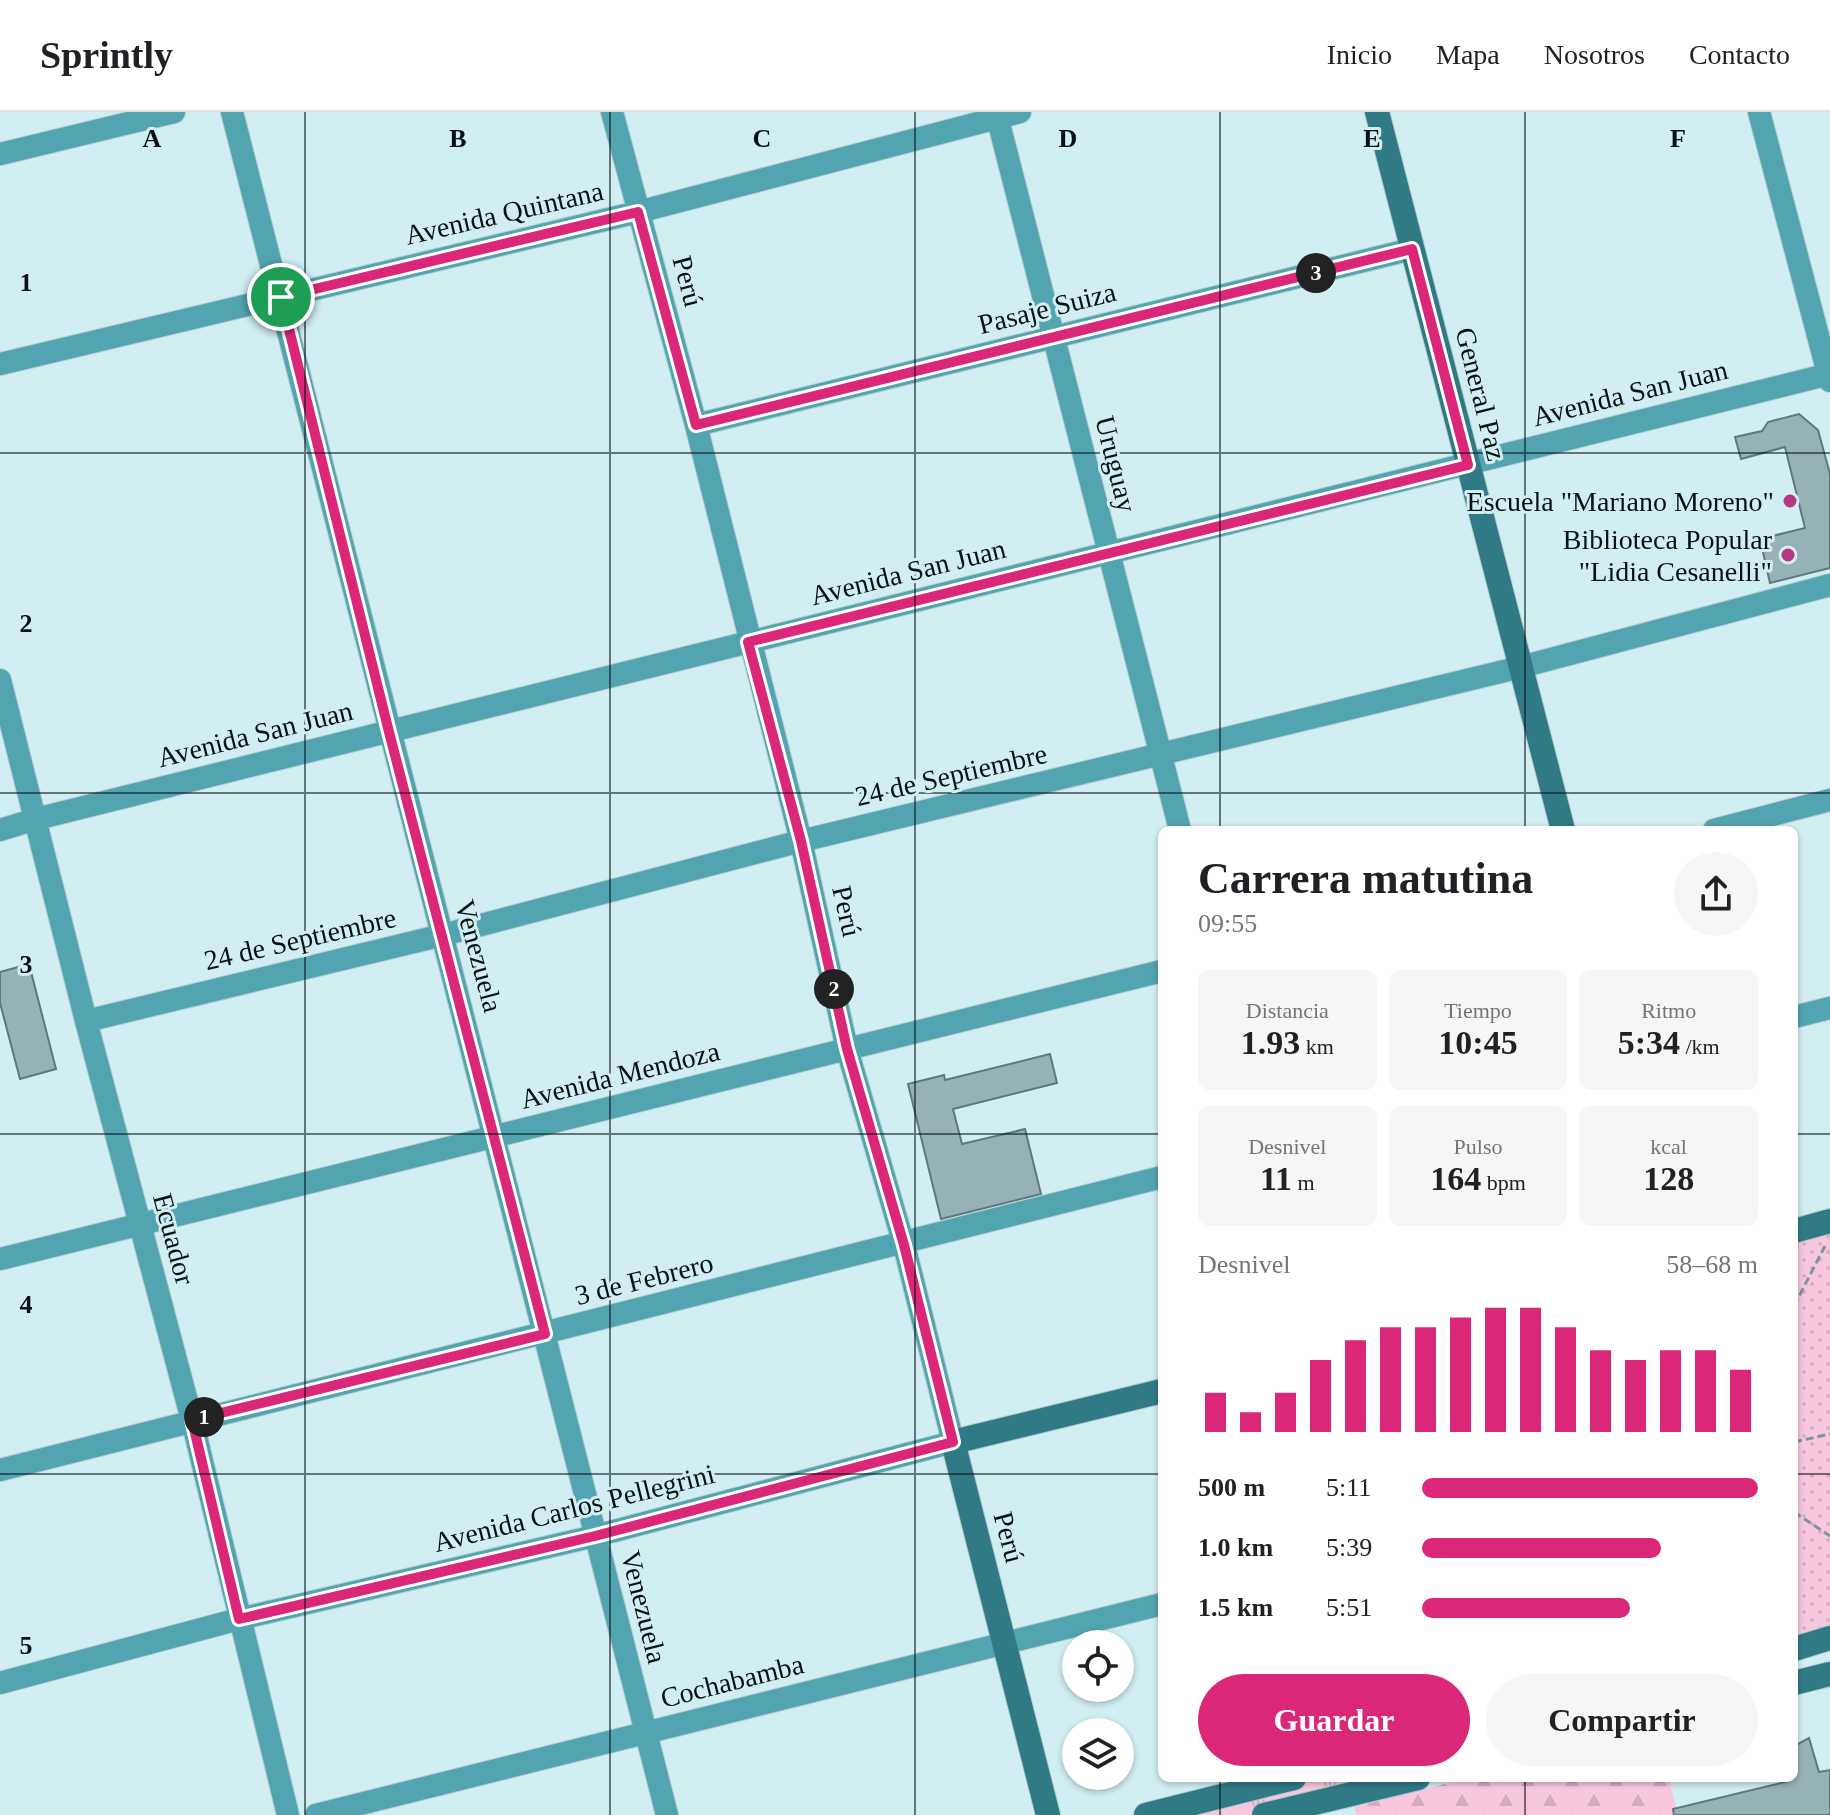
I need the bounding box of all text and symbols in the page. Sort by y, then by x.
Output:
text: Sprintly [40,34,173,76]
text: Inicio [1327,39,1392,70]
text: Mapa [1436,39,1500,70]
text: Nosotros [1544,39,1645,70]
text: Contacto [1689,39,1790,70]
text: A [143,124,162,153]
text: B [449,124,467,153]
text: C [753,124,771,153]
text: D [1059,124,1077,153]
text: E [1363,124,1381,153]
text: F [1670,124,1686,153]
street label: Avenida Quintana [402,175,607,251]
street label: Perú [666,252,710,310]
pin: 3 [1296,253,1336,293]
text: 3 [1311,260,1322,285]
pin [247,263,315,331]
text: 1 [20,268,33,297]
icon: arrive [259,275,303,319]
street label: Pasaje Suiza [975,276,1120,340]
street label: General Paz [1450,324,1512,464]
street label: Avenida San Juan [1529,354,1731,432]
street label: Uruguay [1089,413,1143,515]
place label: Escuela "Mariano Moreno" [1467,486,1774,517]
marker: Escuela "Mariano Moreno" [1781,492,1799,510]
place label: Biblioteca Popular "Lidia Cesanelli" [1563,524,1773,587]
street label: Avenida San Juan [807,533,1009,611]
marker: Biblioteca Popular "Lidia Cesanelli" [1779,546,1797,564]
text: 2 [20,609,33,638]
street label: Avenida San Juan [154,695,356,773]
street label: 24 de Septiembre [852,738,1050,812]
button: share [1674,852,1758,936]
text: Carrera matutina [1198,854,1533,903]
street label: Perú [826,883,868,939]
street label: Venezuela [449,896,509,1016]
street label: 24 de Septiembre [201,902,399,976]
text: 09:55 [1198,909,1257,938]
text: 3 [20,950,33,979]
pin: 2 [814,969,854,1009]
text: 2 [829,976,840,1001]
text: Distancia [1246,998,1329,1023]
text: Tiempo [1444,998,1512,1023]
text: Ritmo [1641,998,1696,1023]
text: 1.93 [1241,1024,1300,1061]
text: 10:45 [1438,1024,1518,1061]
text: 5:34 [1618,1024,1680,1061]
text: km [1300,1034,1334,1059]
text: /km [1680,1034,1720,1059]
street label: Avenida Mendoza [517,1035,723,1115]
text: Desnivel [1248,1134,1326,1159]
text: Pulso [1454,1134,1502,1159]
text: kcal [1650,1134,1687,1159]
text: 11 [1260,1160,1292,1197]
text: 164 [1430,1160,1481,1197]
text: 128 [1643,1160,1694,1197]
text: m [1292,1170,1315,1195]
text: bpm [1481,1170,1526,1195]
street label: Ecuador [147,1190,201,1289]
street label: 3 de Febrero [572,1247,716,1311]
text: Desnivel [1198,1250,1290,1279]
text: 58–68 m [1666,1250,1758,1279]
text: 4 [20,1290,33,1319]
pin: 1 [184,1397,224,1437]
text: 1 [199,1404,210,1429]
street label: Avenida Carlos Pellegrini [430,1458,718,1558]
text: 500 m [1198,1473,1265,1502]
text: 5:11 [1326,1473,1371,1502]
street label: Perú [987,1508,1031,1566]
text: 1.0 km [1198,1533,1273,1562]
text: 5:39 [1326,1533,1372,1562]
street label: Venezuela [615,1547,673,1667]
text: 1.5 km [1198,1593,1273,1622]
text: 5:51 [1326,1593,1372,1622]
map controls [1062,1630,1134,1790]
button: locate [1062,1630,1134,1702]
text: 5 [20,1631,33,1660]
street label: Cochabamba [657,1648,807,1714]
button: Guardar [1198,1674,1470,1766]
button: Compartir [1486,1674,1758,1766]
button: layers [1062,1718,1134,1790]

